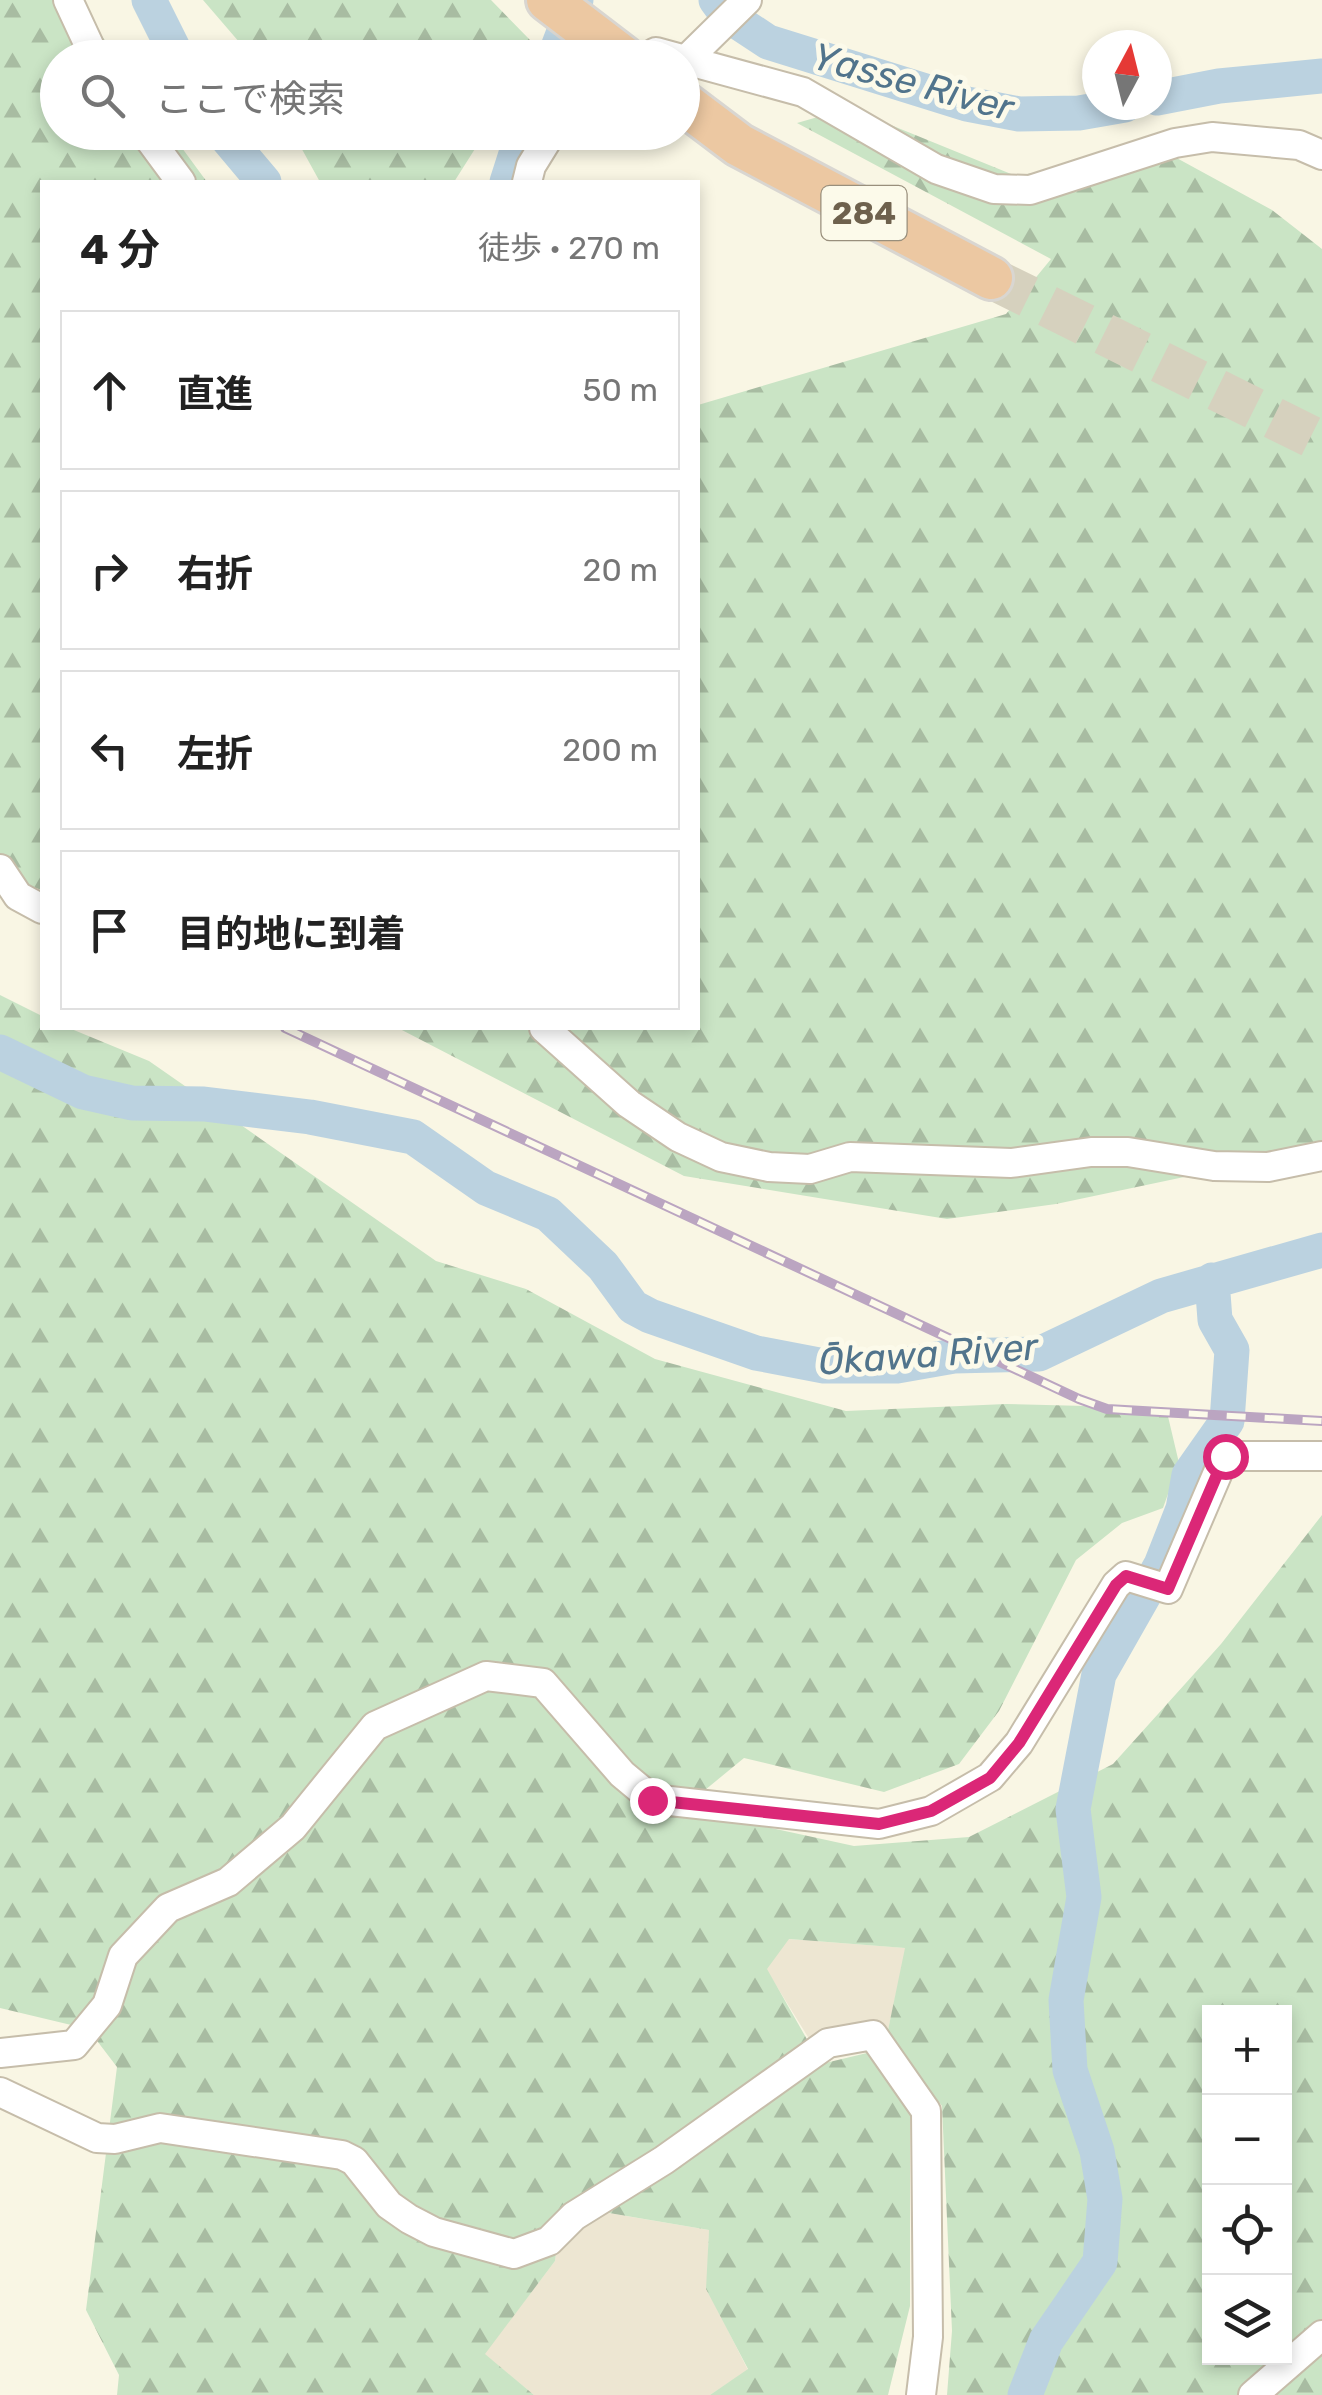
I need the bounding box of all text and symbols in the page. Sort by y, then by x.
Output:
north arrow [1082,30,1172,120]
water label: Yasse River [807,33,1020,131]
search box [40,40,700,150]
icon: search [75,68,130,123]
text: ここで検索 [155,76,345,122]
road number: 284 [822,186,906,240]
text: 4 分 [80,225,160,275]
text: 徒歩 · 270 m [478,229,660,267]
icon: ahead [82,363,137,418]
text: 直進 [177,371,253,417]
text: 50 m [582,371,658,409]
icon: right [82,543,137,598]
text: 右折 [177,551,253,597]
text: 20 m [583,551,658,589]
icon: left [82,723,137,778]
text: 左折 [177,731,253,777]
text: 200 m [562,731,658,769]
icon: arrive [82,903,137,958]
text: 目的地に到着 [177,911,405,957]
water label: Ōkawa River [817,1323,1041,1385]
route start [1203,1434,1249,1480]
route end [630,1778,676,1824]
map controls [1202,2005,1292,2365]
button: + [1202,2005,1292,2095]
button: − [1202,2095,1292,2185]
button: locate [1202,2185,1292,2275]
button: layers [1202,2275,1292,2365]

